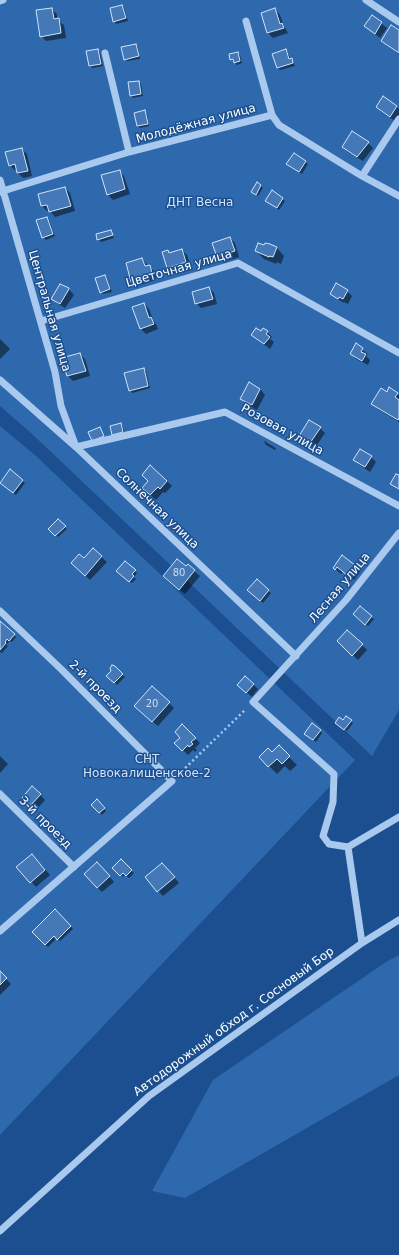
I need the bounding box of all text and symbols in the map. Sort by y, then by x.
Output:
street label: Молодёжная улица [134,101,258,147]
park label: ДНТ Весна [167,196,233,210]
street label: Цветочная улица [124,247,234,291]
street label: Центральная улица [25,249,73,373]
street label: Розовая улица [238,401,326,459]
street label: Солнечная улица [112,466,202,552]
street label: Лесная улица [306,550,374,626]
house number: 80 [173,567,185,579]
street label: 2-й проезд [66,658,124,716]
house number: 20 [146,698,158,710]
park label: СНТ Новокалищенское-2 [83,753,211,781]
street label: 3-й проезд [16,794,74,852]
street label: Автодорожный обход г. Сосновый Бор [131,944,337,1100]

